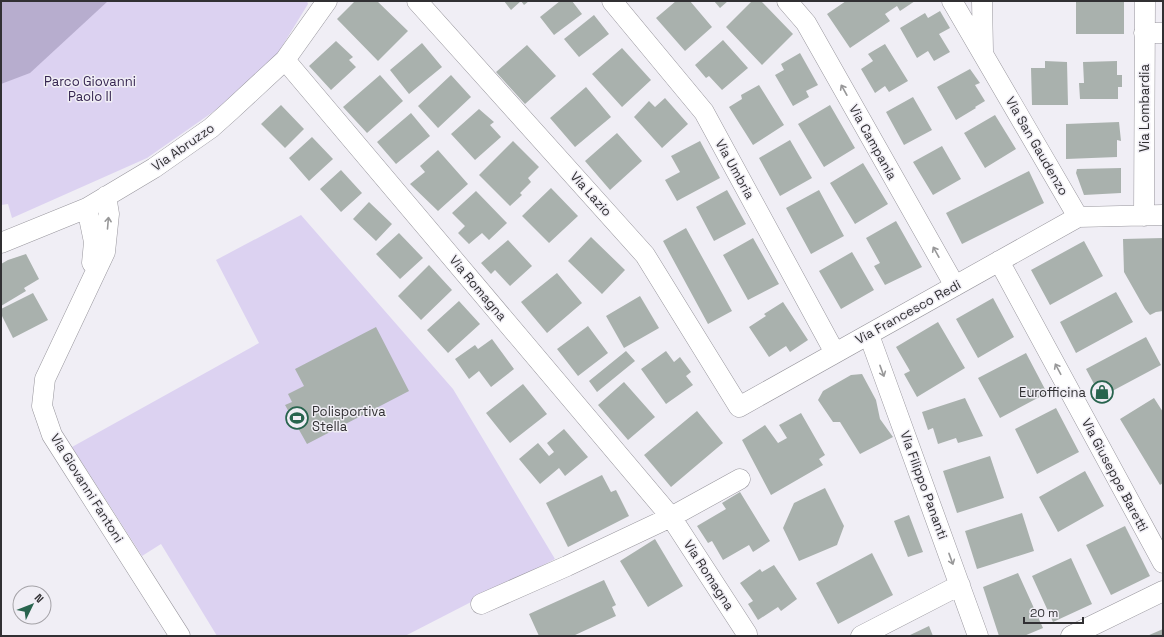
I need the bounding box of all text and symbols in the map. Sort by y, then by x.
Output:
street label: Via Lombardia [1136,64,1153,152]
park label: Parco Giovanni Paolo II [44,73,136,105]
one-way arrow [840,84,848,96]
street label: Via San Gaudenzo [1002,94,1072,198]
street label: Via Campania [845,101,901,183]
street label: Via Abruzzo [148,119,218,175]
street label: Via Umbria [712,136,759,202]
street label: Via Lazio [566,168,616,220]
one-way arrow [104,217,111,230]
one-way arrow [931,246,939,258]
street label: Via Romagna [446,252,511,325]
street label: Via Francesco Redi [852,276,964,348]
one-way arrow [1053,363,1061,375]
one-way arrow [879,365,886,378]
shop icon: Eurofficina [1089,379,1115,405]
place label: Eurofficina [1019,384,1087,401]
place label: Polisportiva Stella [312,403,386,435]
sports icon: Polisportiva Stella [284,405,310,431]
street label: Via Giuseppe Baretti [1078,415,1152,535]
street label: Via Filippo Pananti [896,428,952,542]
street label: Via Giovanni Fantoni [47,430,127,546]
street label: Via Romagna [680,537,738,614]
one-way arrow [947,553,955,565]
north arrow [12,585,52,625]
text: N [32,591,47,606]
scale bar [1024,599,1083,625]
text: 20 m [1030,605,1058,621]

